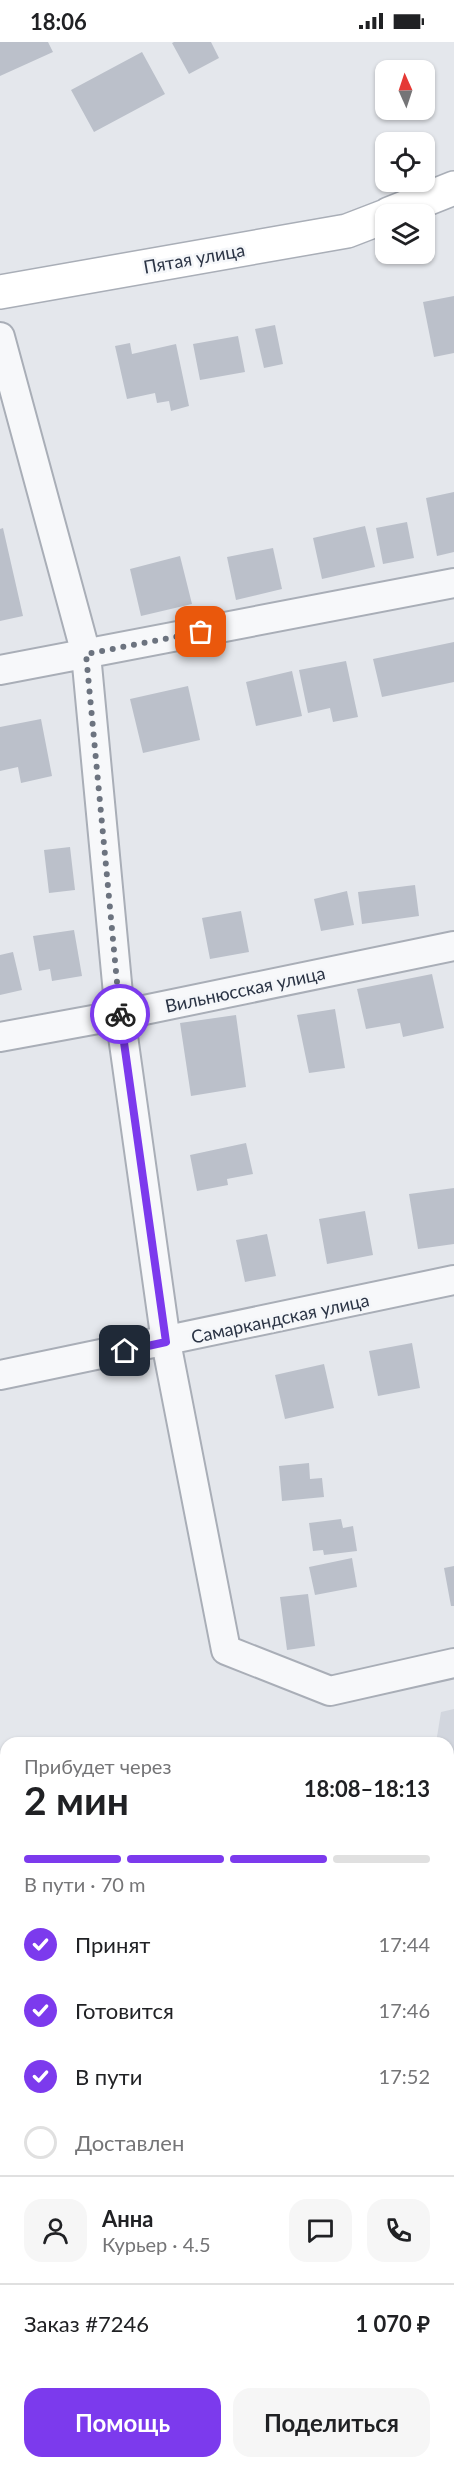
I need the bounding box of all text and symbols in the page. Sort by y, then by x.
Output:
text: 18:06 [30,8,87,35]
north arrow [375,60,435,120]
map controls [375,60,435,264]
button: locate [375,132,435,192]
button: layers [375,204,435,264]
street label: Пятая улица [142,238,246,278]
pin [175,606,226,657]
icon: bag [184,615,217,648]
street label: Вильнюсская улица [163,961,327,1017]
courier [90,984,150,1044]
icon: bike [104,998,137,1031]
street label: Самаркандская улица [189,1288,371,1348]
pin [99,1325,150,1376]
icon: home [108,1334,141,1367]
text: Прибудет через [24,1754,171,1778]
text: 18:08–18:13 [304,1775,430,1802]
text: 2 мин [24,1777,129,1823]
text: В пути · 70 m [24,1872,145,1896]
icon: check [24,1928,57,1961]
text: Принят [75,1931,150,1958]
text: 17:44 [379,1932,430,1956]
icon: check [24,1994,57,2027]
text: Готовится [75,1997,174,2024]
text: 17:46 [379,1998,430,2022]
icon: check [24,2060,57,2093]
text: В пути [75,2063,142,2090]
text: 17:52 [379,2064,430,2088]
text: Доставлен [75,2129,184,2156]
button: person [24,2199,87,2262]
button: chat [289,2199,352,2262]
button: phone [367,2199,430,2262]
text: Анна [102,2205,153,2232]
text: Курьер · 4.5 [102,2232,211,2256]
text: Заказ #7246 [24,2310,149,2337]
text: 1 070 ₽ [355,2310,430,2337]
button: Помощь [24,2388,221,2457]
button: Поделиться [233,2388,430,2457]

